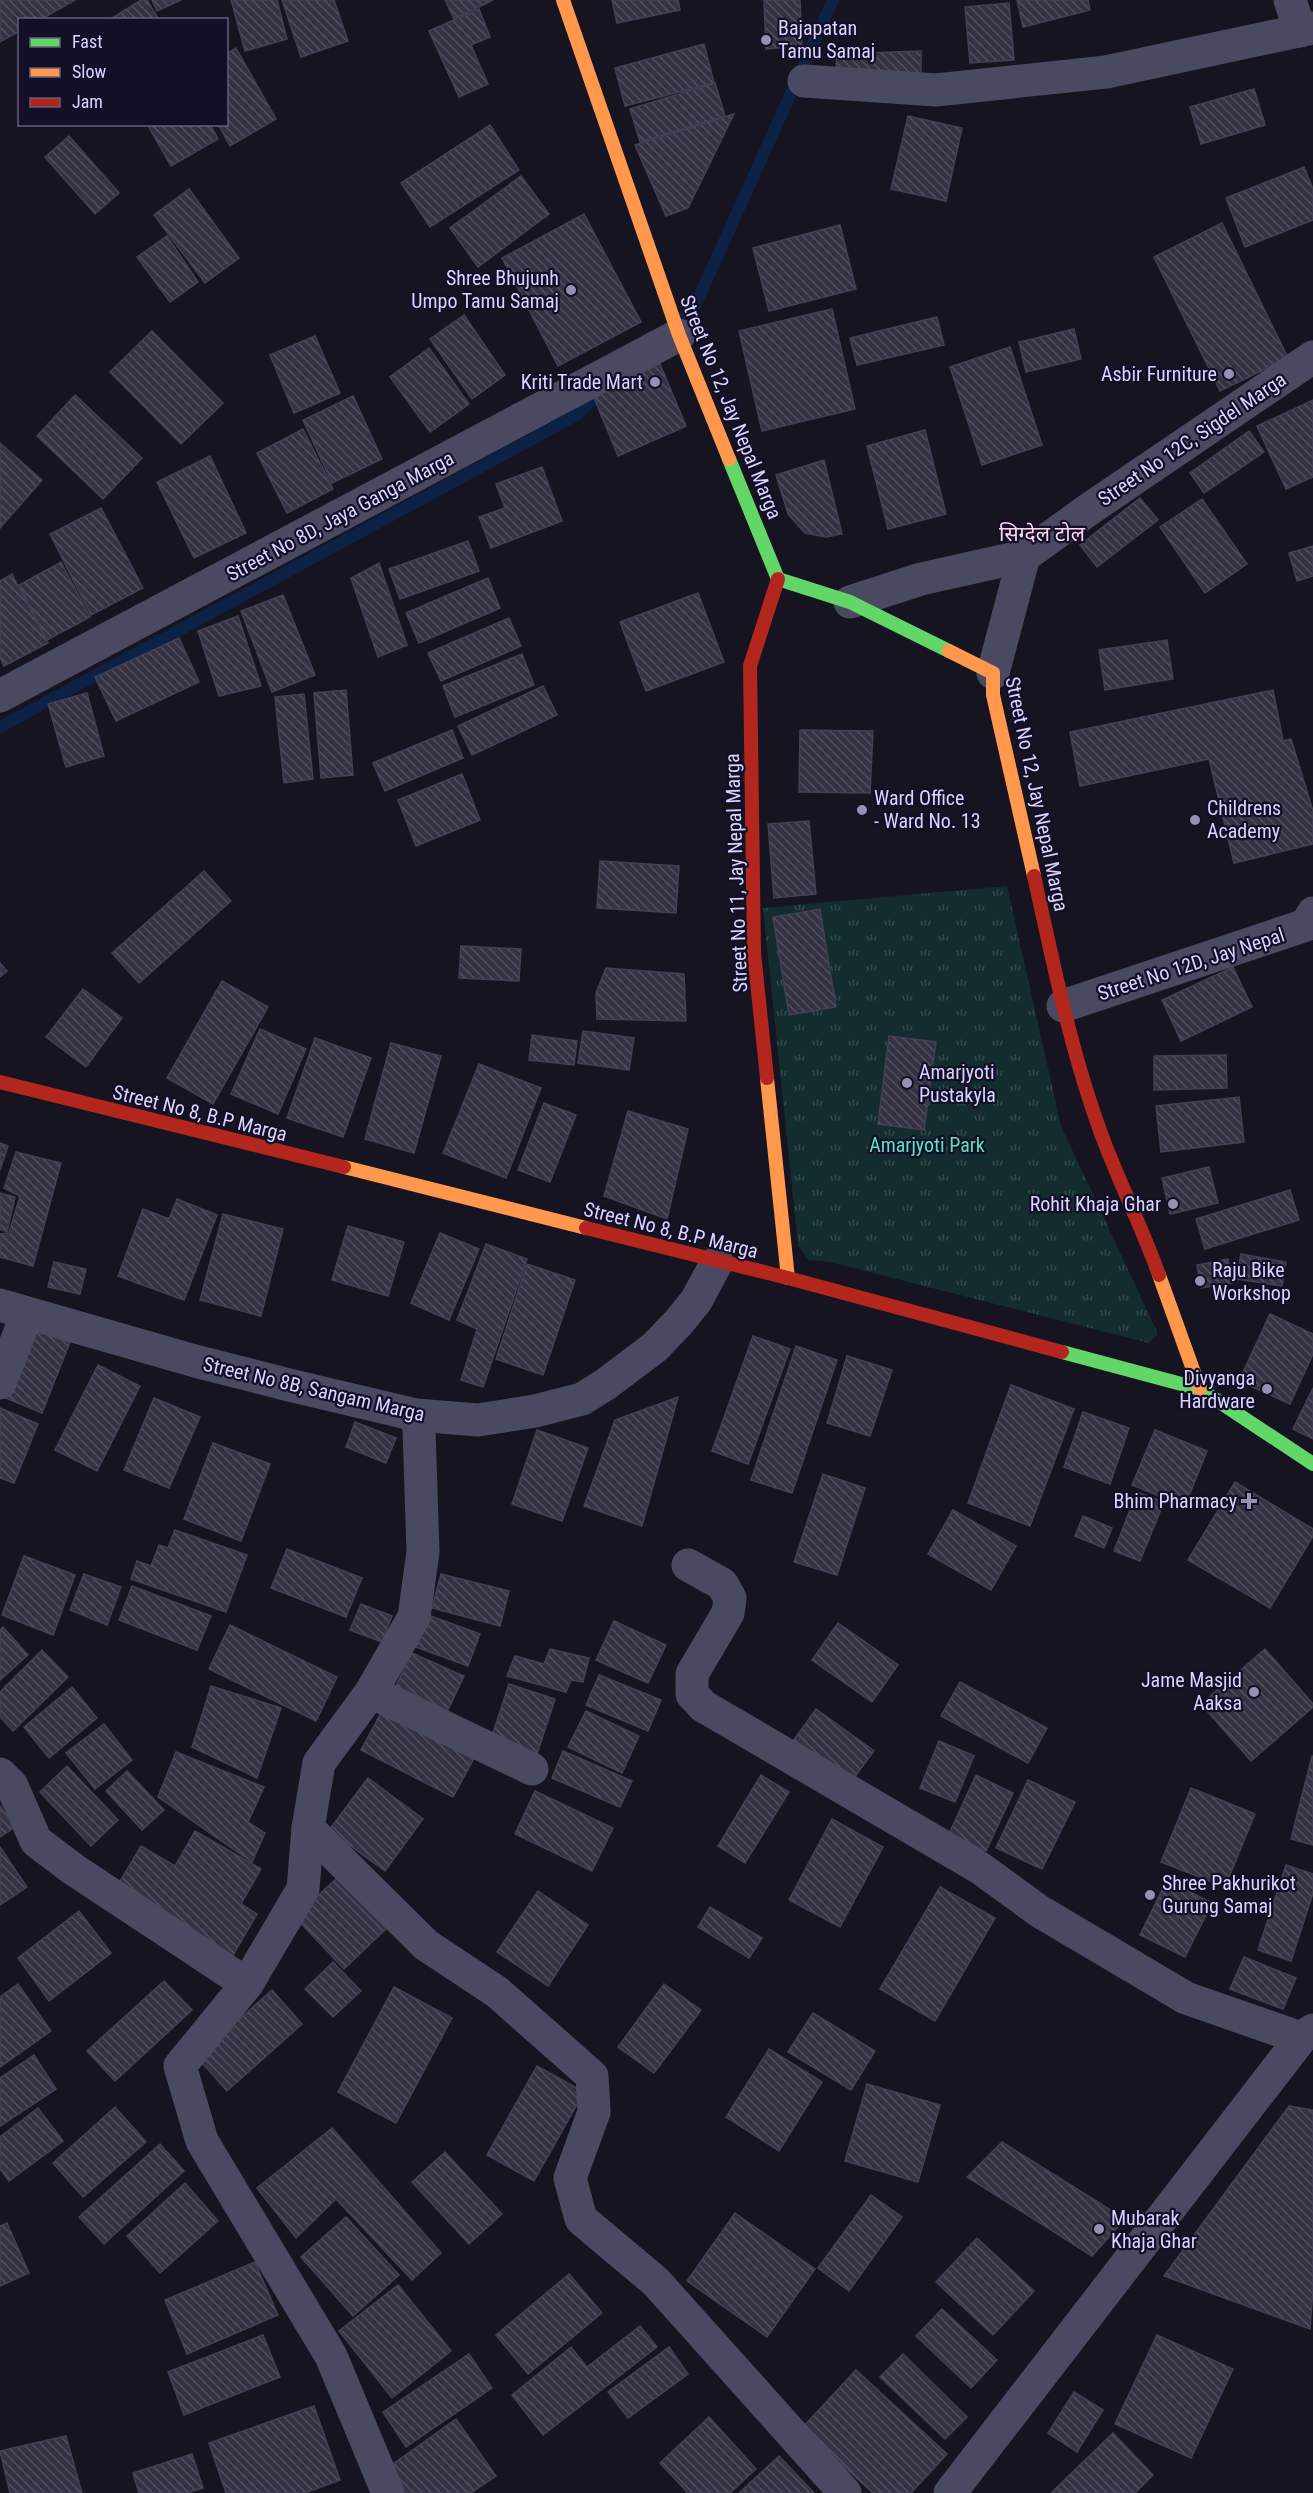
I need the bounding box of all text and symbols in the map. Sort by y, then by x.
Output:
place label: Bajapatan Tamu Samaj [778,16,875,63]
legend [18,18,228,126]
text: Fast [72,31,103,52]
marker: Bajapatan Tamu Samaj [759,33,773,47]
text: Slow [72,61,107,82]
text: Jam [72,91,103,112]
place label: Shree Bhujunh Umpo Tamu Samaj [411,266,559,313]
marker: Shree Bhujunh Umpo Tamu Samaj [564,283,578,297]
street label: Street No 12, Jay Nepal Marga [675,292,787,522]
place label: Asbir Furniture [1101,362,1217,386]
street label: Street No 12C, Sigdel Marga [1093,367,1291,511]
marker: Asbir Furniture [1222,367,1236,381]
place label: Kriti Trade Mart [521,370,643,394]
marker: Kriti Trade Mart [648,375,662,389]
street label: Street No 8D, Jaya Ganga Marga [222,446,458,586]
district label: सिग्देल टोल [999,522,1086,546]
street label: Street No 12, Jay Nepal Marga [1000,675,1074,913]
street label: Street No 11, Jay Nepal Marga [720,753,752,993]
place label: Ward Office - Ward No. 13 [874,786,981,833]
place label: Childrens Academy [1207,796,1281,843]
marker: Ward Office - Ward No. 13 [855,803,869,817]
marker: Childrens Academy [1188,813,1202,827]
street label: Street No 12D, Jay Nepal [1095,922,1287,1006]
place label: Amarjyoti Pustakyla [919,1060,996,1107]
marker: Amarjyoti Pustakyla [900,1076,914,1090]
street label: Street No 8, B.P Marga [110,1080,290,1146]
park label: Amarjyoti Park [869,1133,985,1157]
place label: Rohit Khaja Ghar [1030,1192,1161,1216]
street label: Street No 8, B.P Marga [581,1197,761,1263]
marker: Rohit Khaja Ghar [1166,1197,1180,1211]
place label: Raju Bike Workshop [1212,1258,1291,1305]
marker: Raju Bike Workshop [1193,1274,1207,1288]
street label: Street No 8B, Sangam Marga [201,1352,427,1426]
place label: Divyanga Hardware [1179,1366,1255,1413]
marker: Divyanga Hardware [1260,1382,1274,1396]
place label: Bhim Pharmacy [1114,1489,1237,1513]
marker: Bhim Pharmacy [1242,1494,1256,1508]
place label: Jame Masjid Aaksa [1141,1668,1242,1715]
marker: Jame Masjid Aaksa [1247,1685,1261,1699]
place label: Shree Pakhurikot Gurung Samaj [1162,1871,1296,1918]
marker: Shree Pakhurikot Gurung Samaj [1143,1888,1157,1902]
place label: Mubarak Khaja Ghar [1111,2206,1197,2253]
marker: Mubarak Khaja Ghar [1092,2222,1106,2236]

